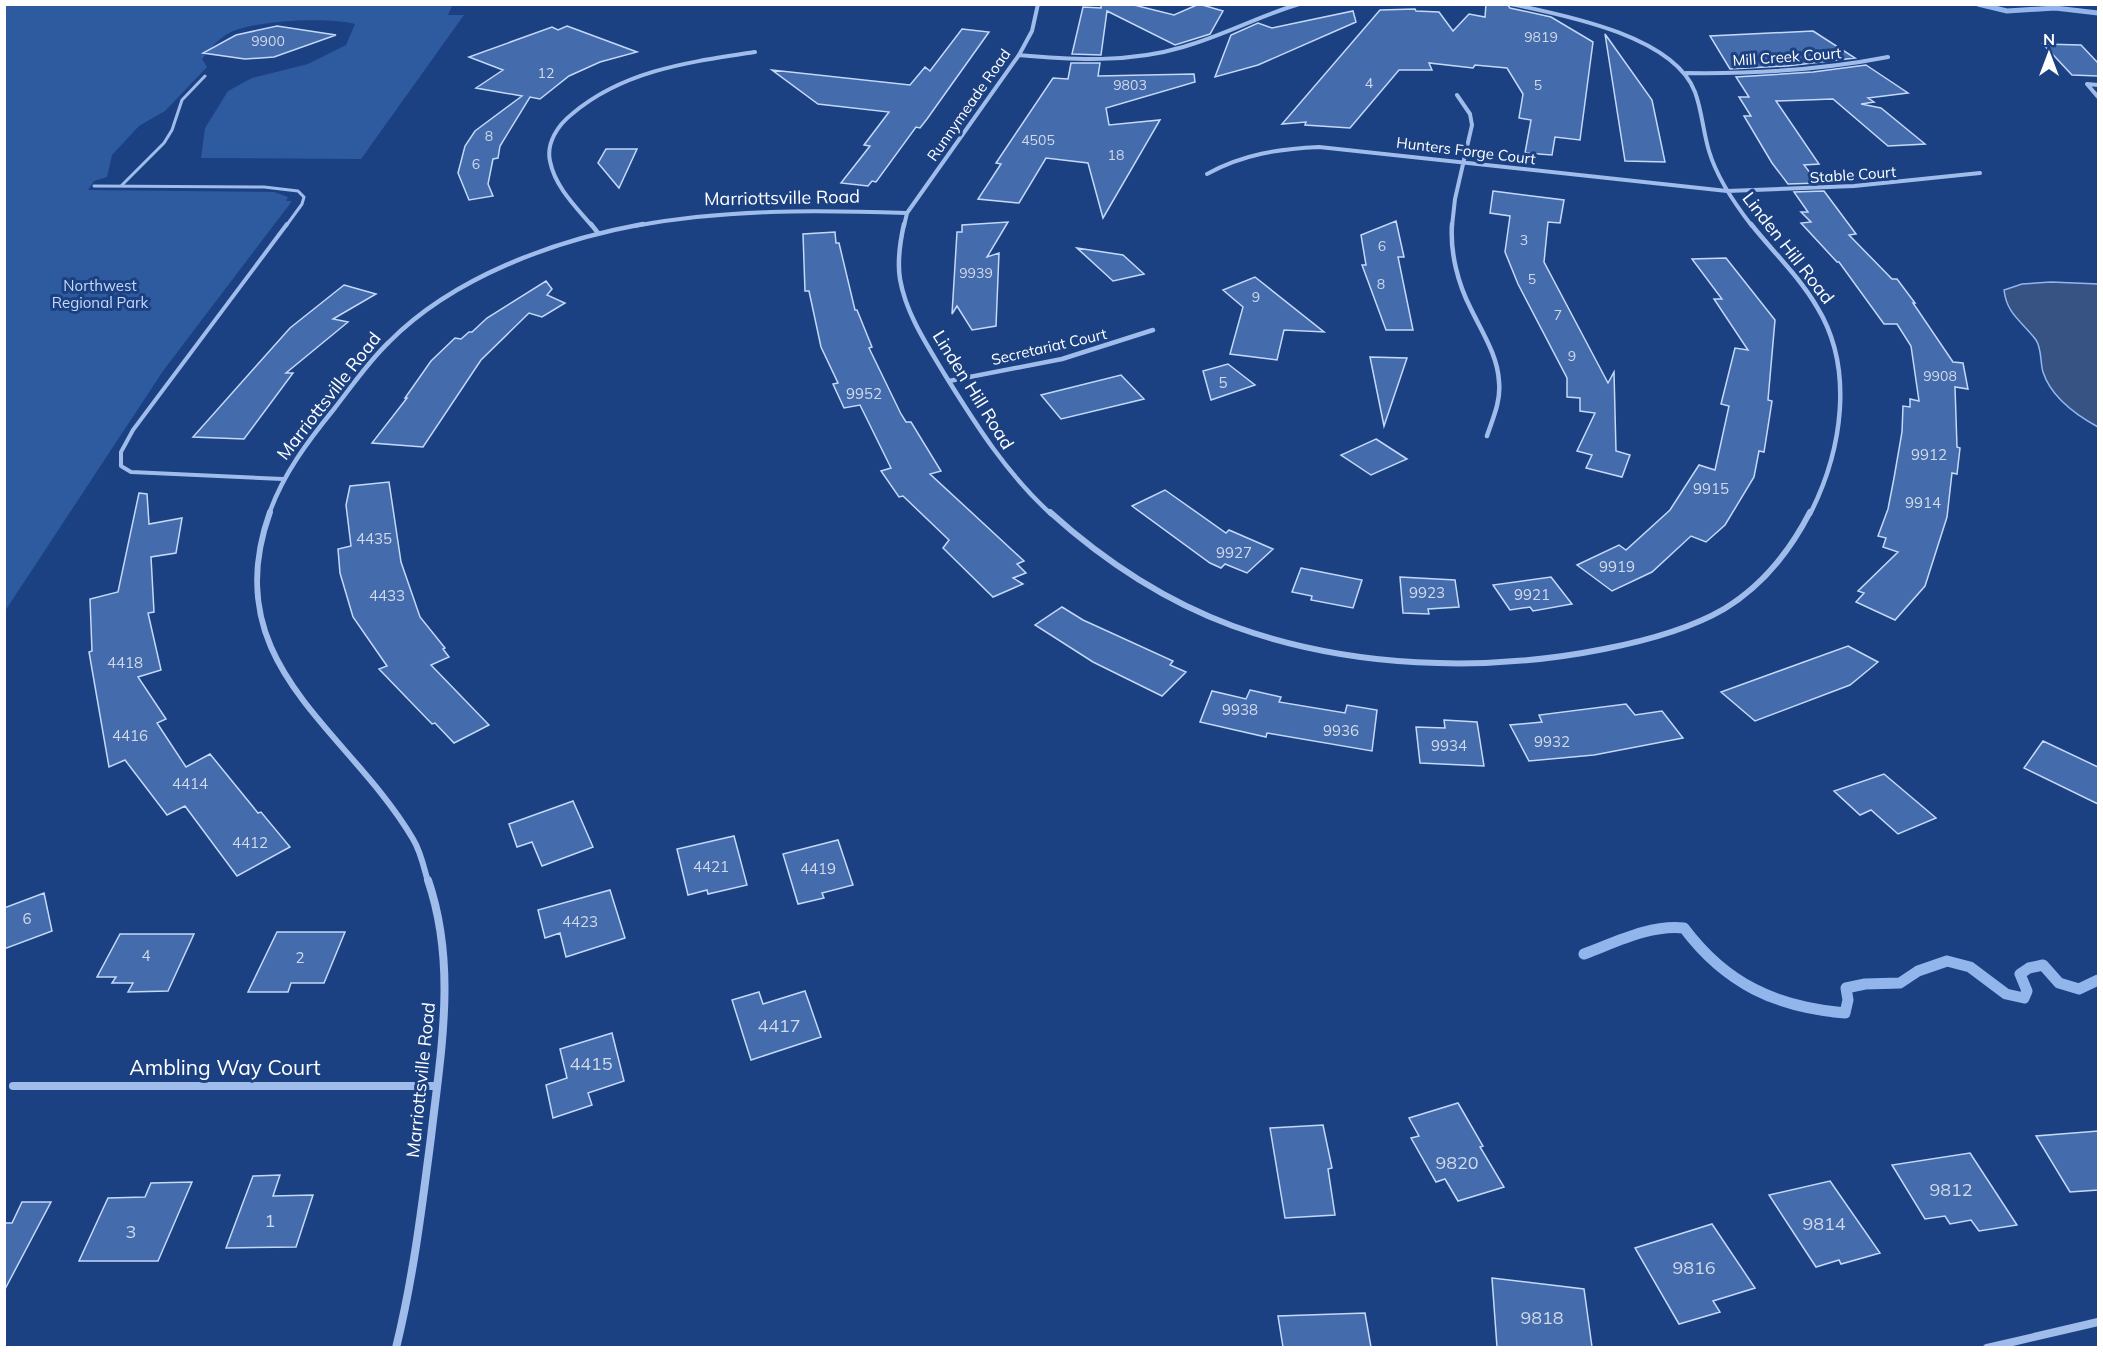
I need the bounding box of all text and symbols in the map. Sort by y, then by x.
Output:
north arrow [2019,24,2079,84]
house number: 9819 [1524,28,1558,46]
text: N [2043,29,2055,49]
house number: 9900 [251,32,285,50]
street label: Mill Creek Court [1732,43,1842,70]
street label: Runnymeade Road [923,45,1014,165]
house number: 12 [538,64,554,82]
house number: 4 [1365,74,1374,92]
house number: 9803 [1113,76,1147,94]
house number: 5 [1534,76,1542,94]
house number: 8 [485,127,493,145]
house number: 4505 [1021,131,1055,149]
street label: Hunters Forge Court [1395,133,1537,168]
house number: 18 [1108,146,1124,164]
house number: 6 [472,155,480,173]
street label: Stable Court [1809,162,1897,187]
street label: Marriottsville Road [704,185,860,210]
street label: Linden Hill Road [1737,187,1839,308]
house number: 3 [1520,231,1528,249]
house number: 6 [1378,237,1386,255]
house number: 9939 [959,264,993,282]
house number: 5 [1528,270,1536,288]
house number: 8 [1377,275,1385,293]
park label: Northwest Regional Park [52,276,148,312]
house number: 9 [1252,288,1260,306]
house number: 7 [1554,306,1562,324]
street label: Secretariat Court [989,324,1108,369]
street label: Linden Hill Road [928,326,1019,453]
street label: Marriottsville Road [272,327,386,464]
house number: 9 [1568,347,1576,365]
house number: 9908 [1923,367,1957,385]
house number: 5 [1218,373,1228,392]
house number: 9952 [846,384,882,403]
house number: 9912 [1911,445,1947,464]
house number: 9915 [1693,479,1729,498]
house number: 9914 [1905,493,1941,512]
house number: 4435 [356,529,392,548]
house number: 9927 [1216,543,1252,562]
house number: 9919 [1599,557,1635,576]
house number: 9923 [1409,583,1445,602]
house number: 9921 [1514,585,1550,604]
house number: 4433 [369,586,405,605]
house number: 4418 [107,653,143,672]
house number: 9938 [1222,700,1258,719]
house number: 9936 [1323,721,1359,740]
house number: 4416 [112,726,148,745]
house number: 9932 [1534,732,1570,751]
house number: 9934 [1431,736,1467,755]
house number: 4414 [172,774,208,793]
house number: 4412 [232,833,268,852]
house number: 4421 [693,857,729,876]
house number: 4419 [800,859,836,878]
house number: 6 [22,909,32,928]
house number: 4423 [562,912,598,931]
house number: 4 [141,946,151,965]
house number: 2 [295,948,305,967]
street label: Marriottsville Road [401,1001,440,1159]
house number: 4417 [757,1014,801,1037]
house number: 4415 [569,1052,613,1075]
street label: Ambling Way Court [129,1054,321,1080]
house number: 9820 [1435,1151,1479,1174]
house number: 9812 [1929,1178,1973,1201]
house number: 1 [265,1209,275,1232]
house number: 9814 [1802,1212,1846,1235]
house number: 3 [126,1220,136,1243]
house number: 9816 [1672,1256,1716,1279]
house number: 9818 [1520,1306,1564,1329]

